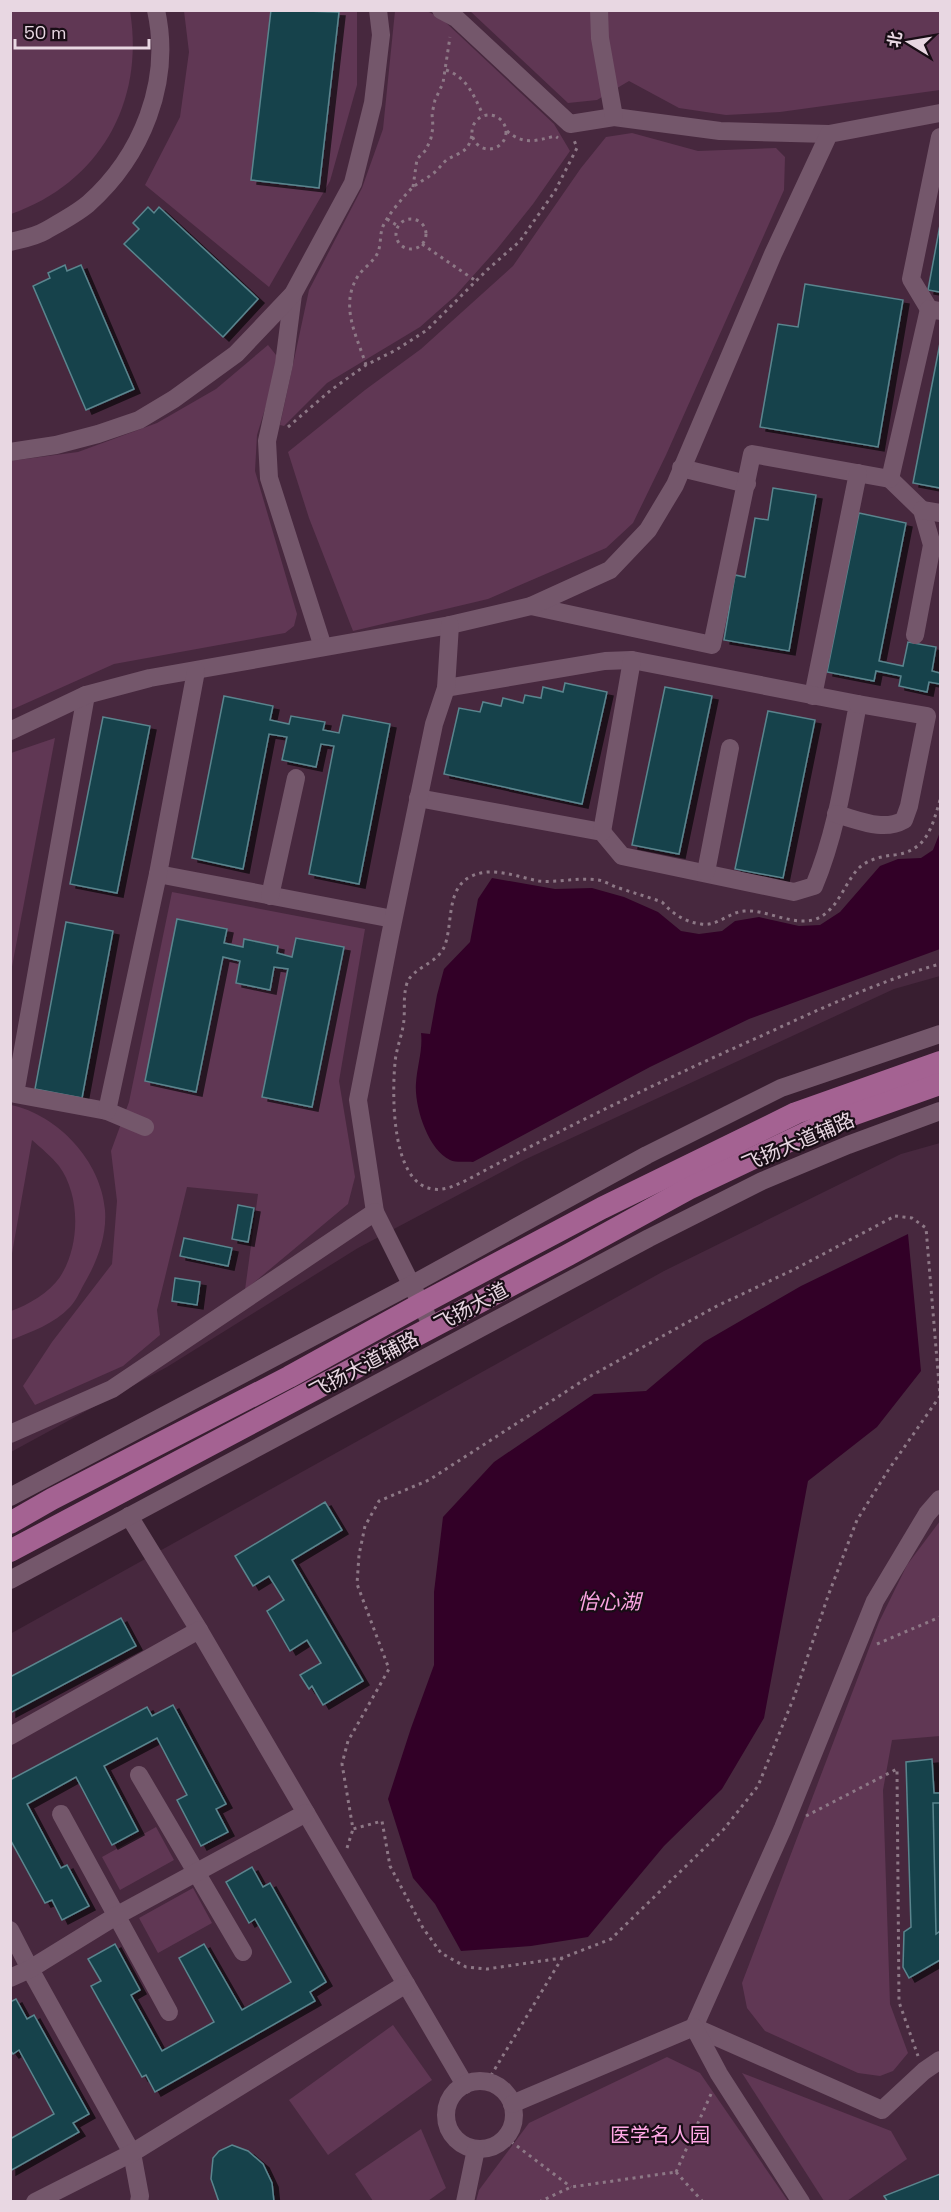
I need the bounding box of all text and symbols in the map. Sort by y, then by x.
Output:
scale bar [15,12,148,50]
north arrow [879,12,939,72]
text: 50 m [24,21,66,44]
text: 北 [883,29,907,49]
street label: 飞扬大道辅路 [738,1107,858,1177]
street label: 飞扬大道 [430,1277,512,1337]
street label: 飞扬大道辅路 [305,1325,423,1405]
water label: 怡心湖 [578,1588,643,1615]
park label: 医学名人园 [610,2122,710,2148]

